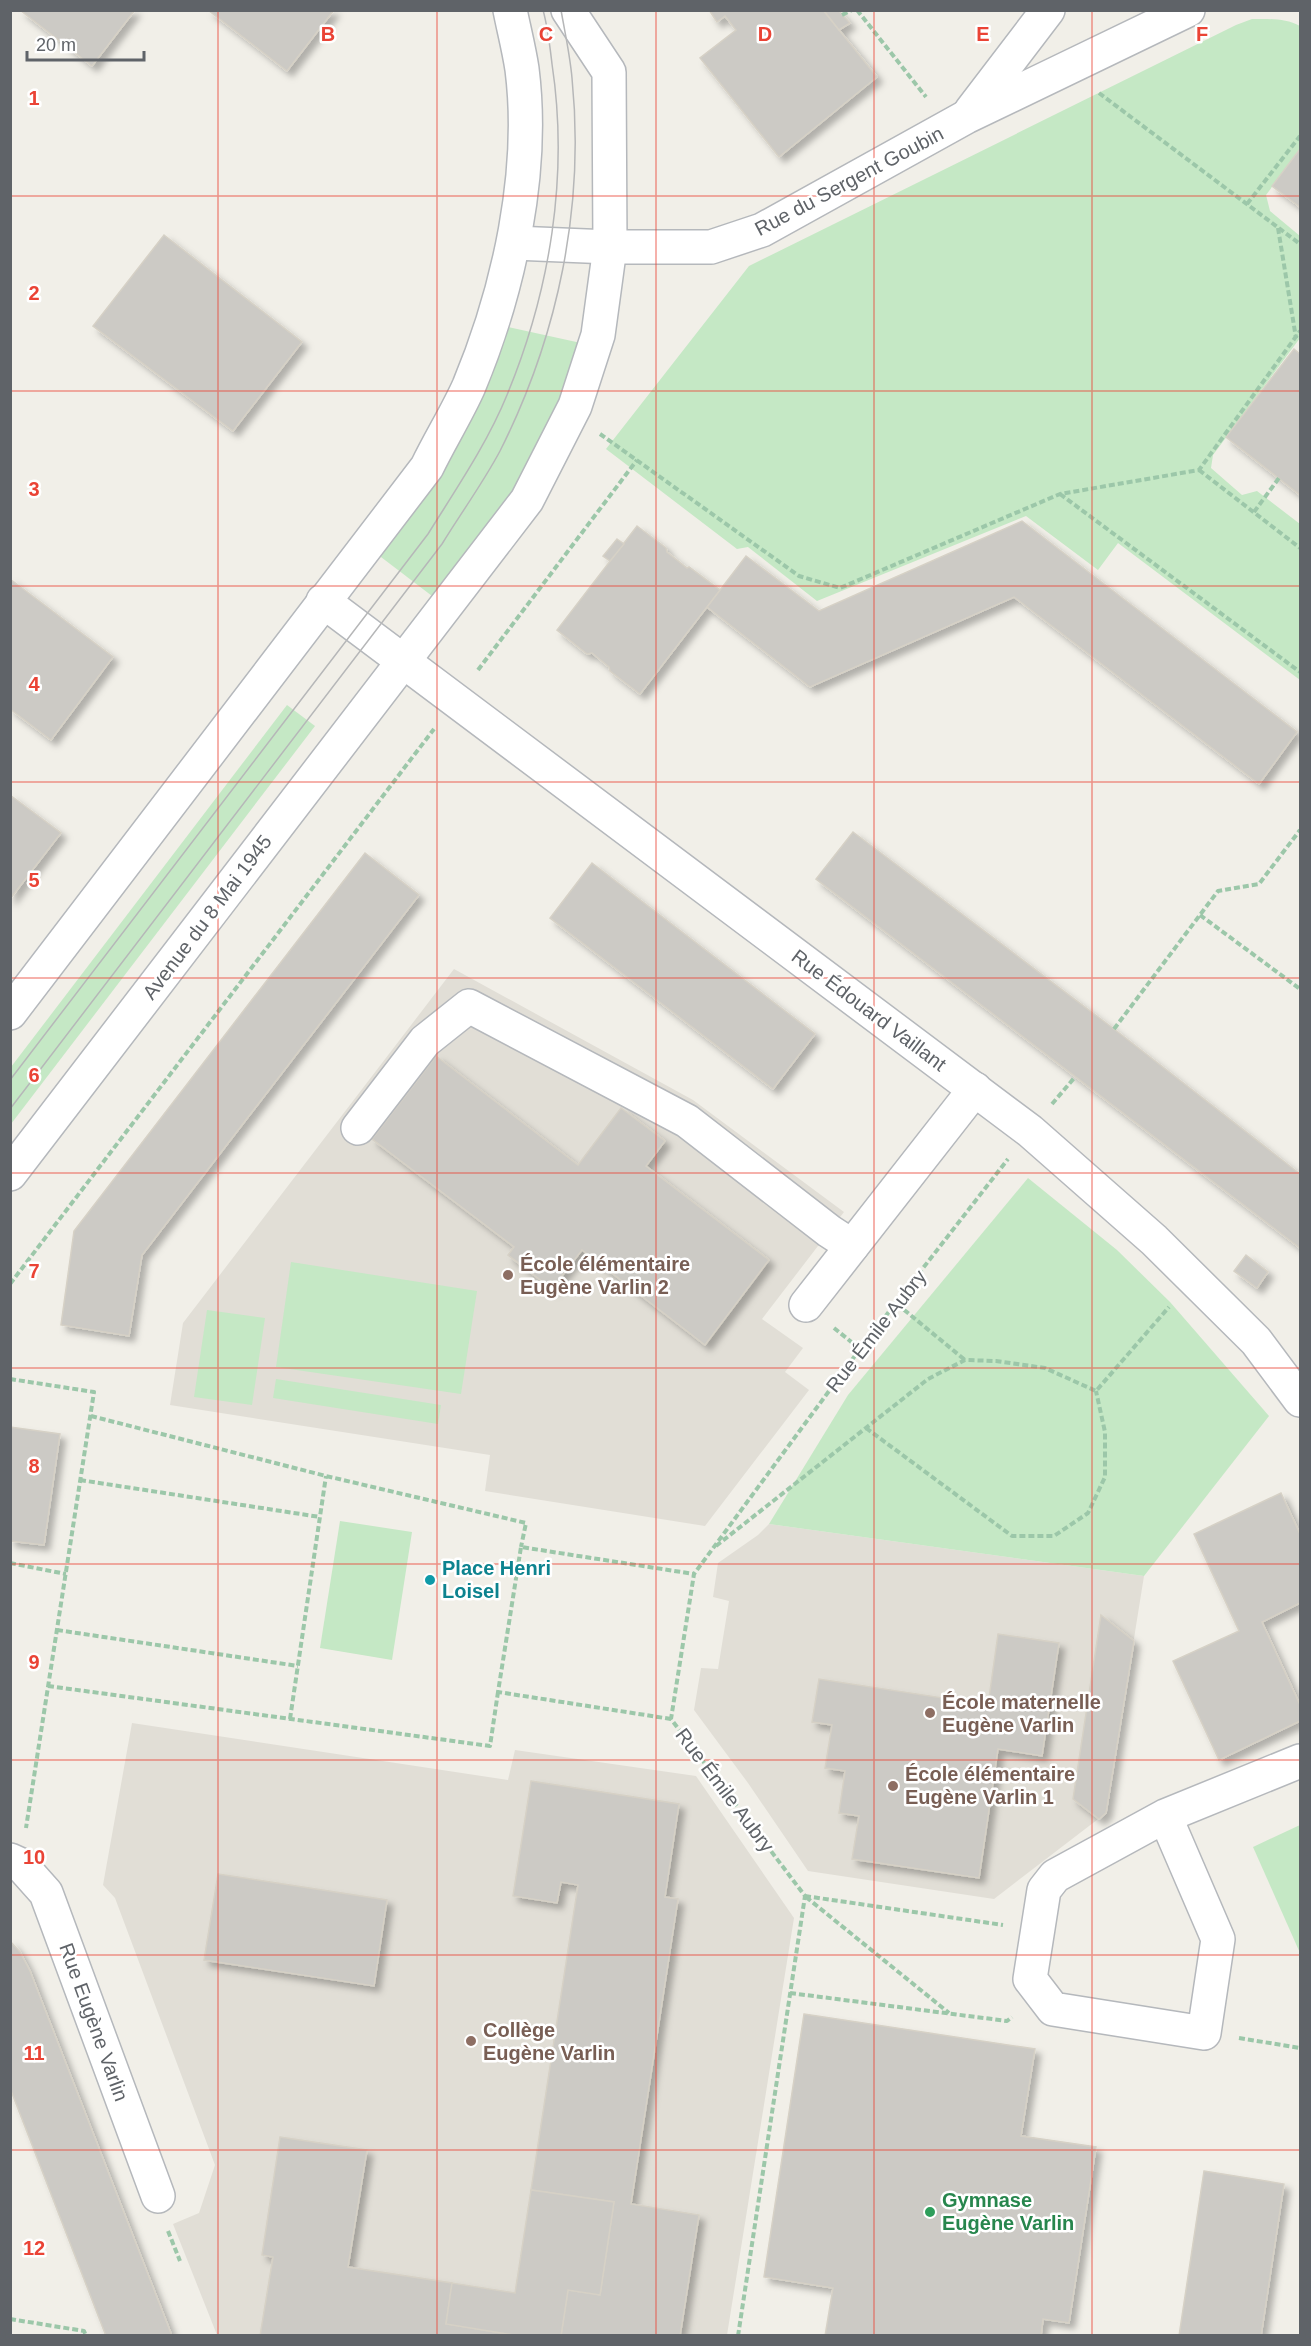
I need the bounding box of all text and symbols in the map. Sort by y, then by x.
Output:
text: B [321,23,335,45]
text: C [539,23,553,45]
text: D [758,23,772,45]
text: E [976,23,990,45]
text: F [1196,23,1208,45]
scale bar [27,24,144,62]
text: 20 m [36,35,76,55]
text: 1 [28,87,40,109]
street label: Rue du Sergent Goubin [751,122,947,240]
text: 2 [28,282,40,304]
text: 3 [28,478,40,500]
text: 4 [28,673,40,695]
street label: Avenue du 8 Mai 1945 [138,831,276,1003]
text: 5 [28,869,40,891]
street label: Rue Édouard Vaillant [787,945,951,1075]
text: 6 [28,1064,40,1086]
place label: École élémentaire Eugène Varlin 2 [520,1253,690,1298]
text: 7 [28,1260,40,1282]
street label: Rue Émile Aubry [821,1266,931,1396]
marker: École élémentaire Eugène Varlin 2 [501,1268,515,1282]
text: 8 [28,1455,40,1477]
place label: Place Henri Loisel [442,1557,551,1602]
marker: Place Henri Loisel [423,1573,437,1587]
text: 9 [28,1651,40,1673]
place label: École maternelle Eugène Varlin [942,1691,1101,1736]
marker: École maternelle Eugène Varlin [923,1706,937,1720]
street label: Rue Émile Aubry [671,1724,779,1856]
place label: École élémentaire Eugène Varlin 1 [905,1763,1075,1808]
marker: École élémentaire Eugène Varlin 1 [886,1779,900,1793]
text: 10 [23,1846,45,1868]
street label: Rue Eugène Varlin [55,1940,133,2104]
place label: Collège Eugène Varlin [483,2019,615,2064]
marker: Collège Eugène Varlin [464,2034,478,2048]
text: 11 [23,2042,45,2064]
place label: Gymnase Eugène Varlin [942,2189,1074,2234]
marker: Gymnase Eugène Varlin [923,2205,937,2219]
text: 12 [23,2237,45,2259]

